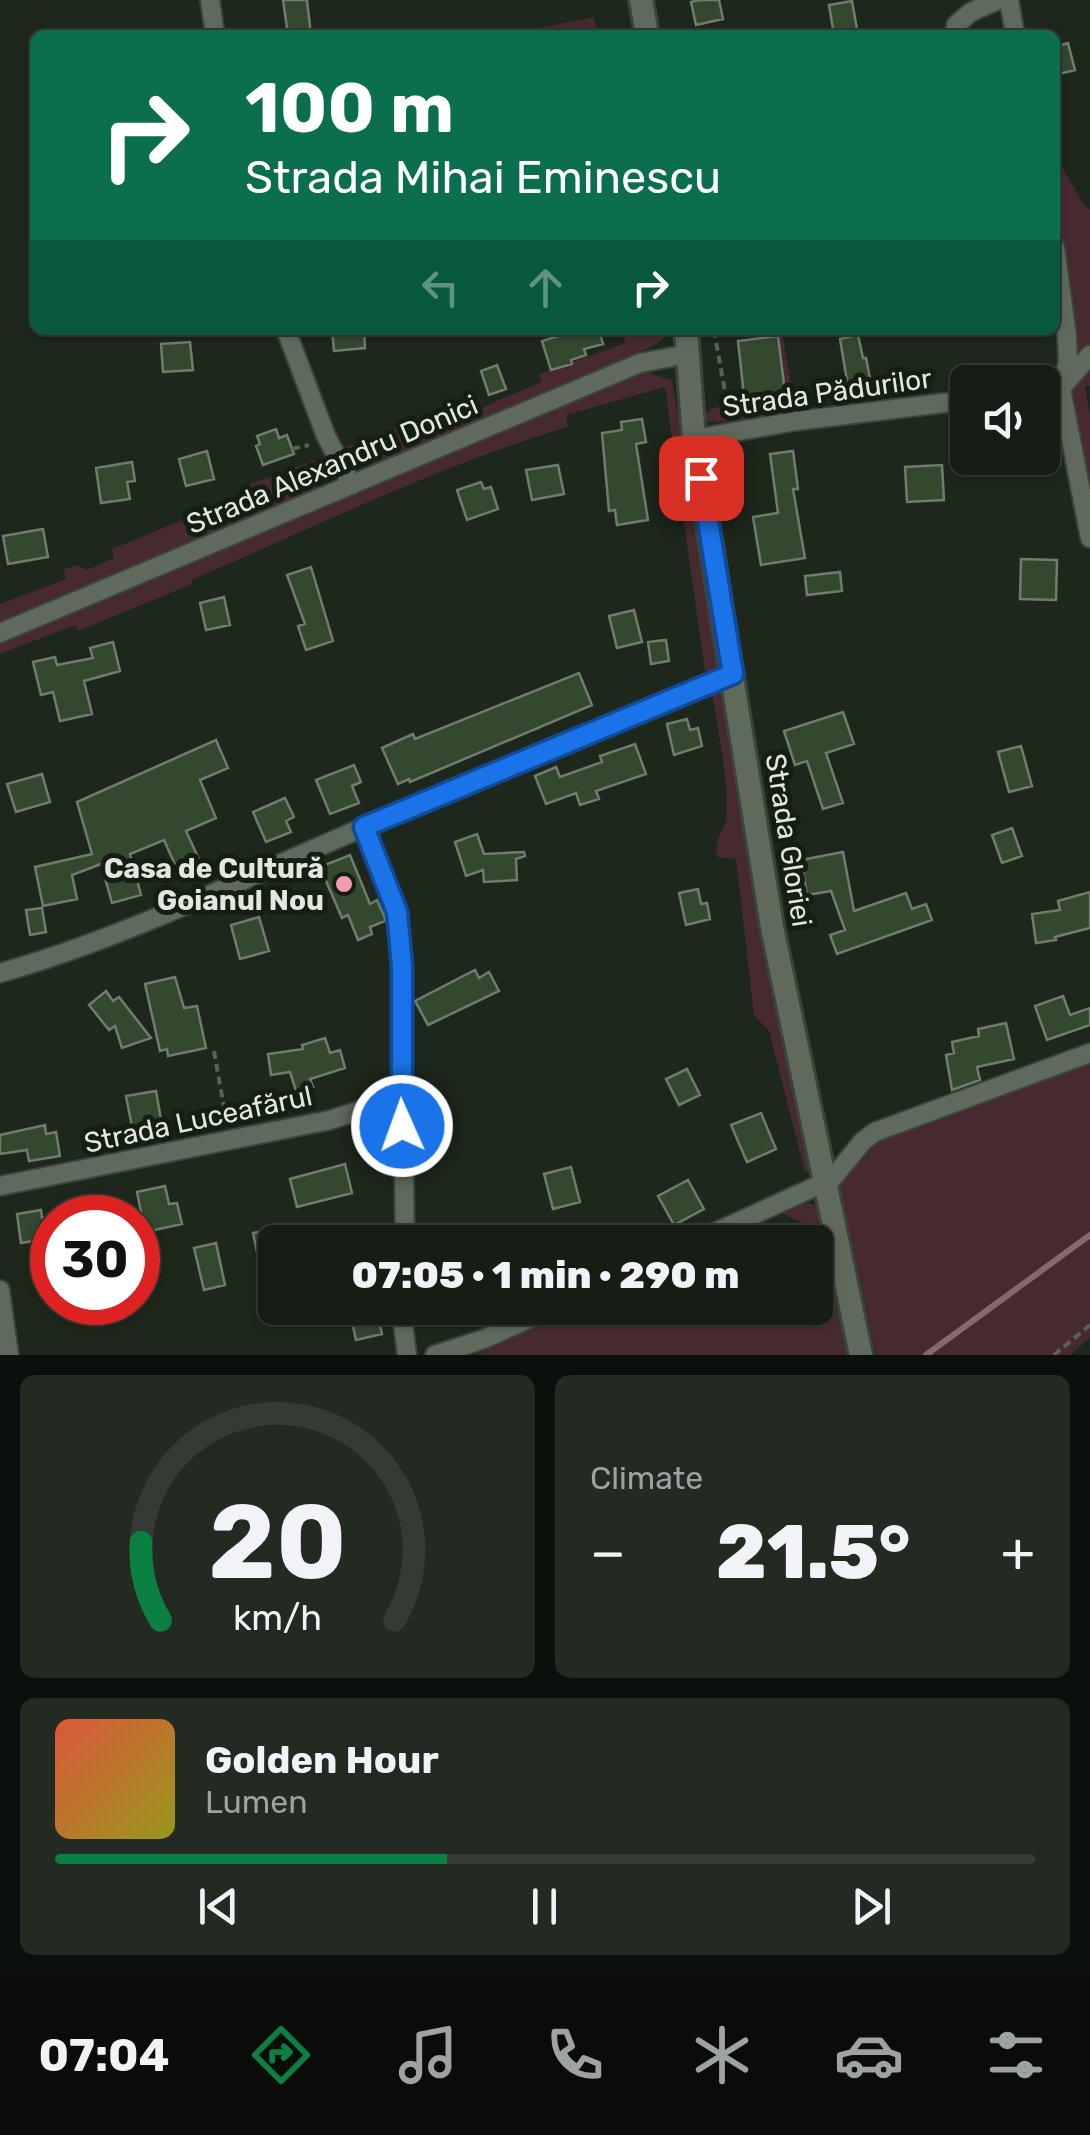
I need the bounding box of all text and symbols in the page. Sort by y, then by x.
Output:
text: 100 m [245,67,454,150]
icon: right [80,70,210,200]
text: Strada Mihai Eminescu [245,151,721,204]
icon: left [413,260,468,315]
icon: ahead [518,260,573,315]
icon: right [623,260,678,315]
street label: Strada Pădurilor [720,361,934,424]
map controls [950,365,1060,475]
button: sound [950,365,1060,475]
street label: Strada Alexandru Donici [182,388,483,541]
pin [659,436,744,521]
icon: arrive [674,451,729,506]
street label: Strada Gloriei [759,751,818,929]
place label: Casa de Cultură Goianul Nou [104,852,324,917]
marker: Casa de Cultură Goianul Nou [333,873,355,895]
position arrow [350,1074,454,1178]
street label: Strada Luceafărul [81,1079,315,1160]
speed limit sign: 30 [30,1195,160,1325]
text: 07:05 · 1 min · 290 m [351,1252,740,1298]
text: Climate [590,1459,703,1497]
text: 20 [208,1481,347,1604]
text: 21.5° [716,1508,910,1597]
text: − [590,1520,626,1585]
text: + [1001,1520,1035,1585]
text: km/h [233,1597,322,1639]
text: Golden Hour [205,1737,439,1783]
text: Lumen [205,1783,308,1821]
icon: previous [191,1879,246,1934]
icon: pause [517,1879,572,1934]
icon: next [844,1879,899,1934]
icon: directions [246,2020,316,2090]
icon: music [393,2020,463,2090]
icon: phone [540,2020,610,2090]
icon: climate [687,2020,757,2090]
icon: car [834,2020,904,2090]
icon: filters [981,2020,1051,2090]
text: 07:04 [39,2029,169,2082]

